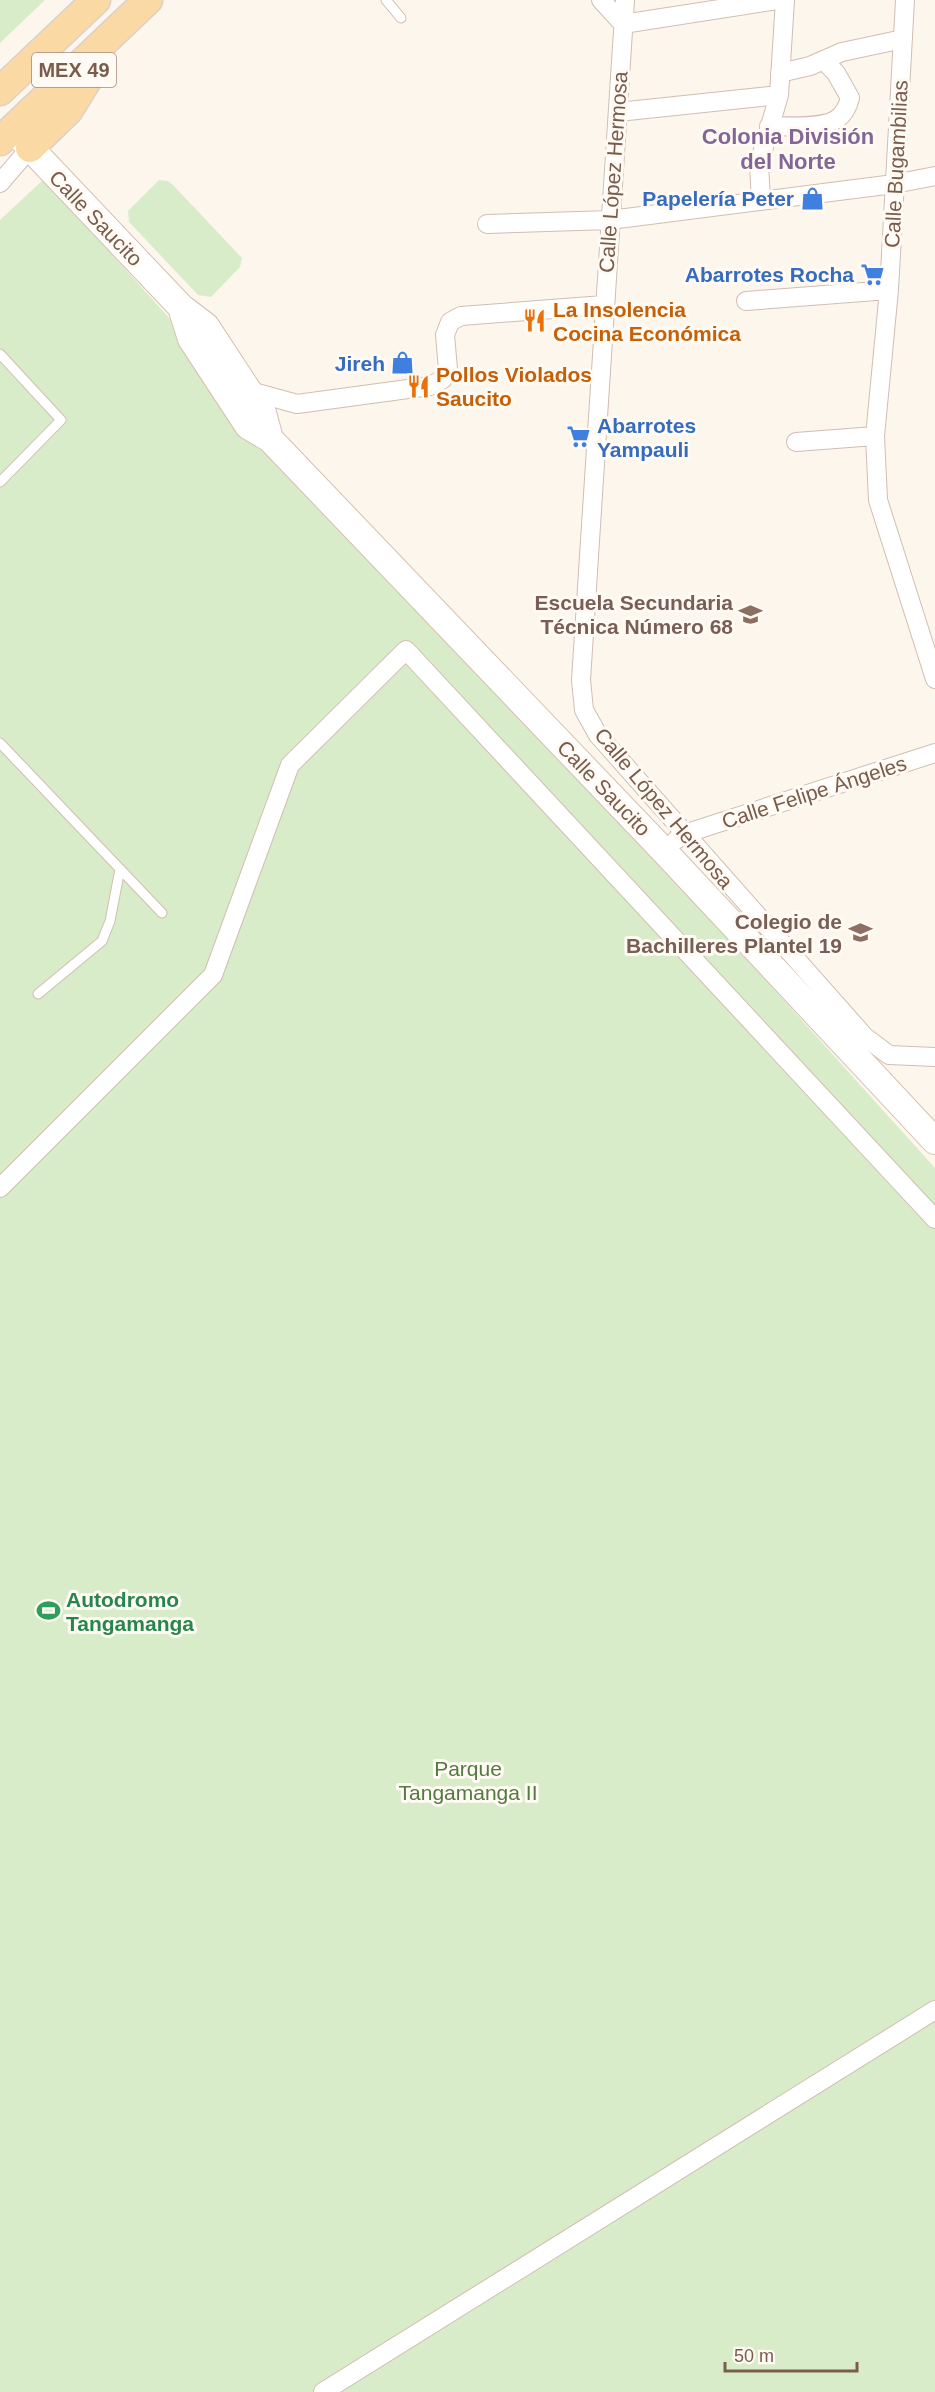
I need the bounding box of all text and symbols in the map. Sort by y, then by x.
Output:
road number: MEX 49 [32,53,116,87]
street label: Calle López Hermosa [594,70,632,274]
street label: Calle Bugambilias [880,79,912,249]
district label: Colonia División del Norte [702,124,874,174]
street label: Calle Saucito [45,166,147,270]
shop icon: Papelería Peter [799,185,825,211]
place label: Papelería Peter [642,187,794,210]
supermarket icon: Abarrotes Rocha [859,261,885,287]
place label: Abarrotes Rocha [685,263,854,286]
place label: La Insolencia Cocina Económica [553,298,741,345]
restaurant icon: La Insolencia Cocina Económica [522,308,548,334]
shop icon: Jireh [390,350,416,376]
place label: Jireh [335,352,385,375]
place label: Pollos Violados Saucito [436,363,592,410]
restaurant icon: Pollos Violados Saucito [405,373,431,399]
place label: Abarrotes Yampauli [597,414,696,461]
supermarket icon: Abarrotes Yampauli [566,424,592,450]
place label: Escuela Secundaria Técnica Número 68 [535,591,733,638]
school or university icon: Escuela Secundaria Técnica Número 68 [738,601,764,627]
street label: Calle López Hermosa [590,723,738,893]
street label: Calle Saucito [553,736,655,840]
street label: Calle Felipe Ángeles [719,751,909,833]
place label: Colegio de Bachilleres Plantel 19 [626,910,842,957]
school or university icon: Colegio de Bachilleres Plantel 19 [847,920,873,946]
place label: Autodromo Tangamanga [66,1588,194,1635]
sports icon: Autodromo Tangamanga [35,1598,61,1624]
park label: Parque Tangamanga II [399,1757,537,1804]
scale bar [725,2335,857,2373]
text: 50 m [734,2346,774,2366]

